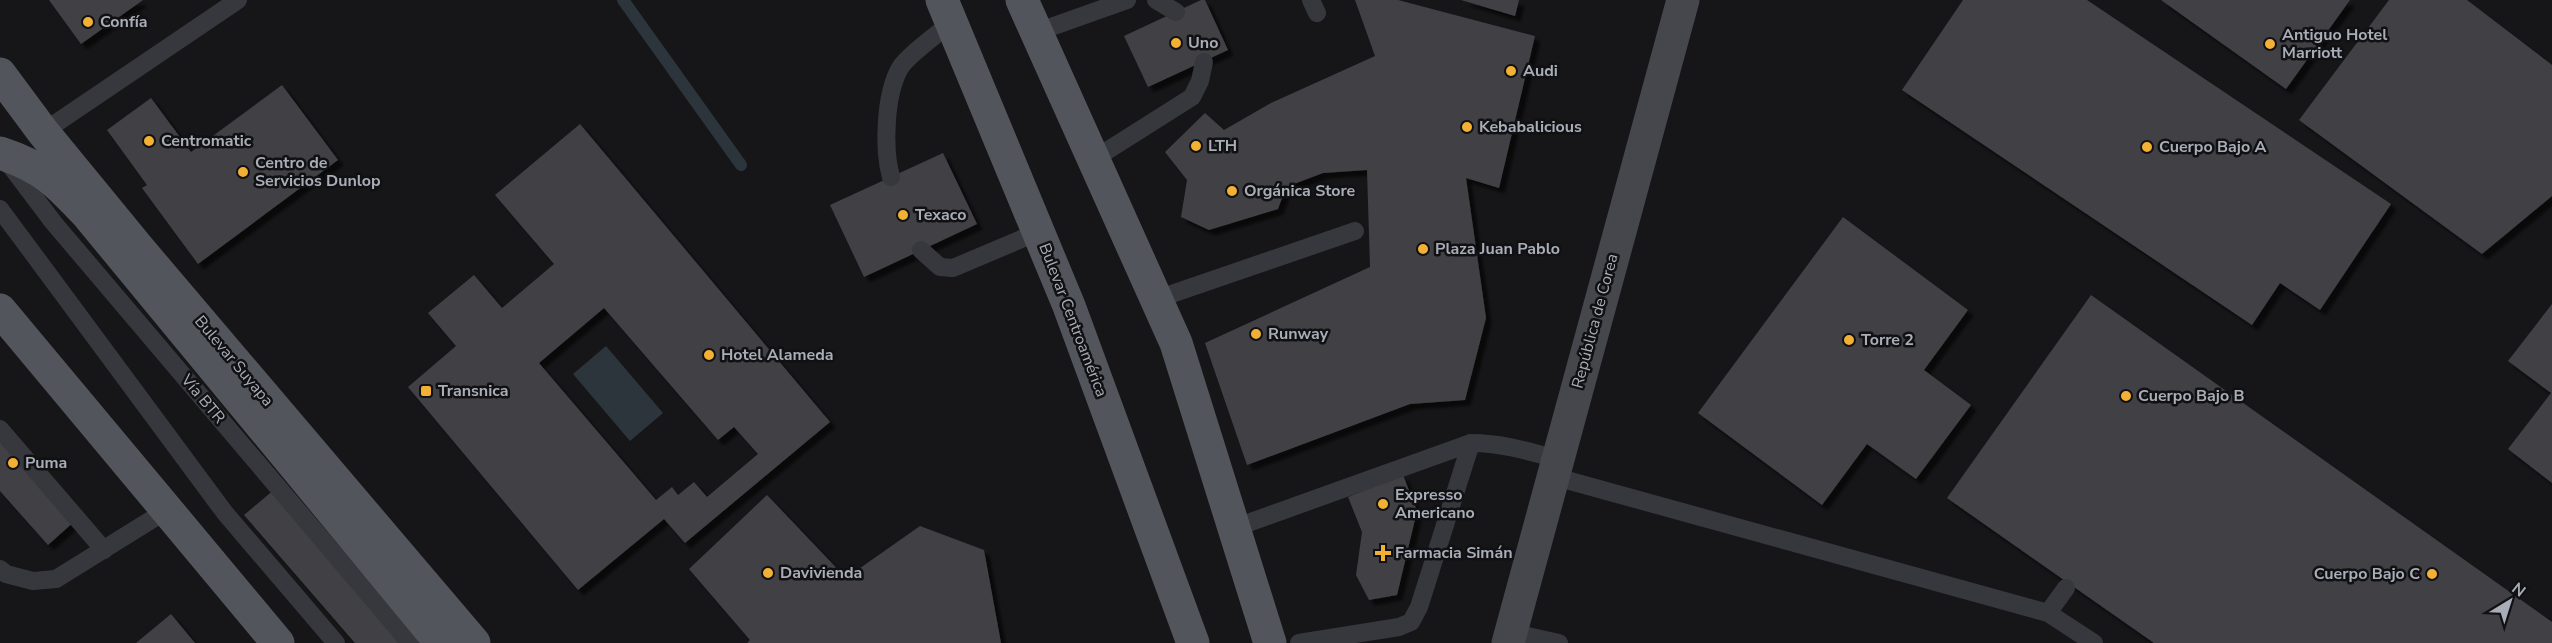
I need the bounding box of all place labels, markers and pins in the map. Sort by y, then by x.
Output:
place label: Confía [100,11,148,33]
marker: Confía [81,15,95,29]
place label: Antiguo Hotel Marriott [2282,24,2387,64]
place label: Uno [1188,32,1218,54]
marker: Uno [1169,36,1183,50]
marker: Antiguo Hotel Marriott [2263,37,2277,51]
place label: Audi [1523,60,1558,82]
marker: Audi [1504,64,1518,78]
place label: Kebabalicious [1479,116,1582,138]
marker: Kebabalicious [1460,120,1474,134]
place label: Centromatic [161,130,252,152]
marker: Centromatic [142,134,156,148]
place label: LTH [1208,135,1237,157]
place label: Cuerpo Bajo A [2159,136,2266,158]
marker: LTH [1189,139,1203,153]
marker: Cuerpo Bajo A [2140,140,2154,154]
place label: Centro de Servicios Dunlop [255,152,381,192]
marker: Centro de Servicios Dunlop [236,165,250,179]
place label: Orgánica Store [1244,180,1356,202]
marker: Orgánica Store [1225,184,1239,198]
place label: Texaco [915,204,966,226]
marker: Texaco [896,208,910,222]
place label: Plaza Juan Pablo [1435,238,1560,260]
marker: Plaza Juan Pablo [1416,242,1430,256]
place label: Runway [1268,323,1329,345]
marker: Runway [1249,327,1263,341]
place label: Torre 2 [1861,329,1914,351]
marker: Torre 2 [1842,333,1856,347]
place label: Hotel Alameda [721,344,833,366]
marker: Hotel Alameda [702,348,716,362]
place label: Transnica [438,380,509,402]
marker: Transnica [419,384,433,398]
place label: Cuerpo Bajo B [2138,385,2244,407]
marker: Cuerpo Bajo B [2119,389,2133,403]
place label: Puma [25,452,67,474]
marker: Puma [6,456,20,470]
place label: Expresso Americano [1395,484,1475,524]
marker: Expresso Americano [1376,497,1390,511]
place label: Farmacia Simán [1395,542,1513,564]
marker: Farmacia Simán [1376,546,1390,560]
place label: Davivienda [780,562,862,584]
place label: Cuerpo Bajo C [2314,563,2420,585]
marker: Davivienda [761,566,775,580]
marker: Cuerpo Bajo C [2425,567,2439,581]

